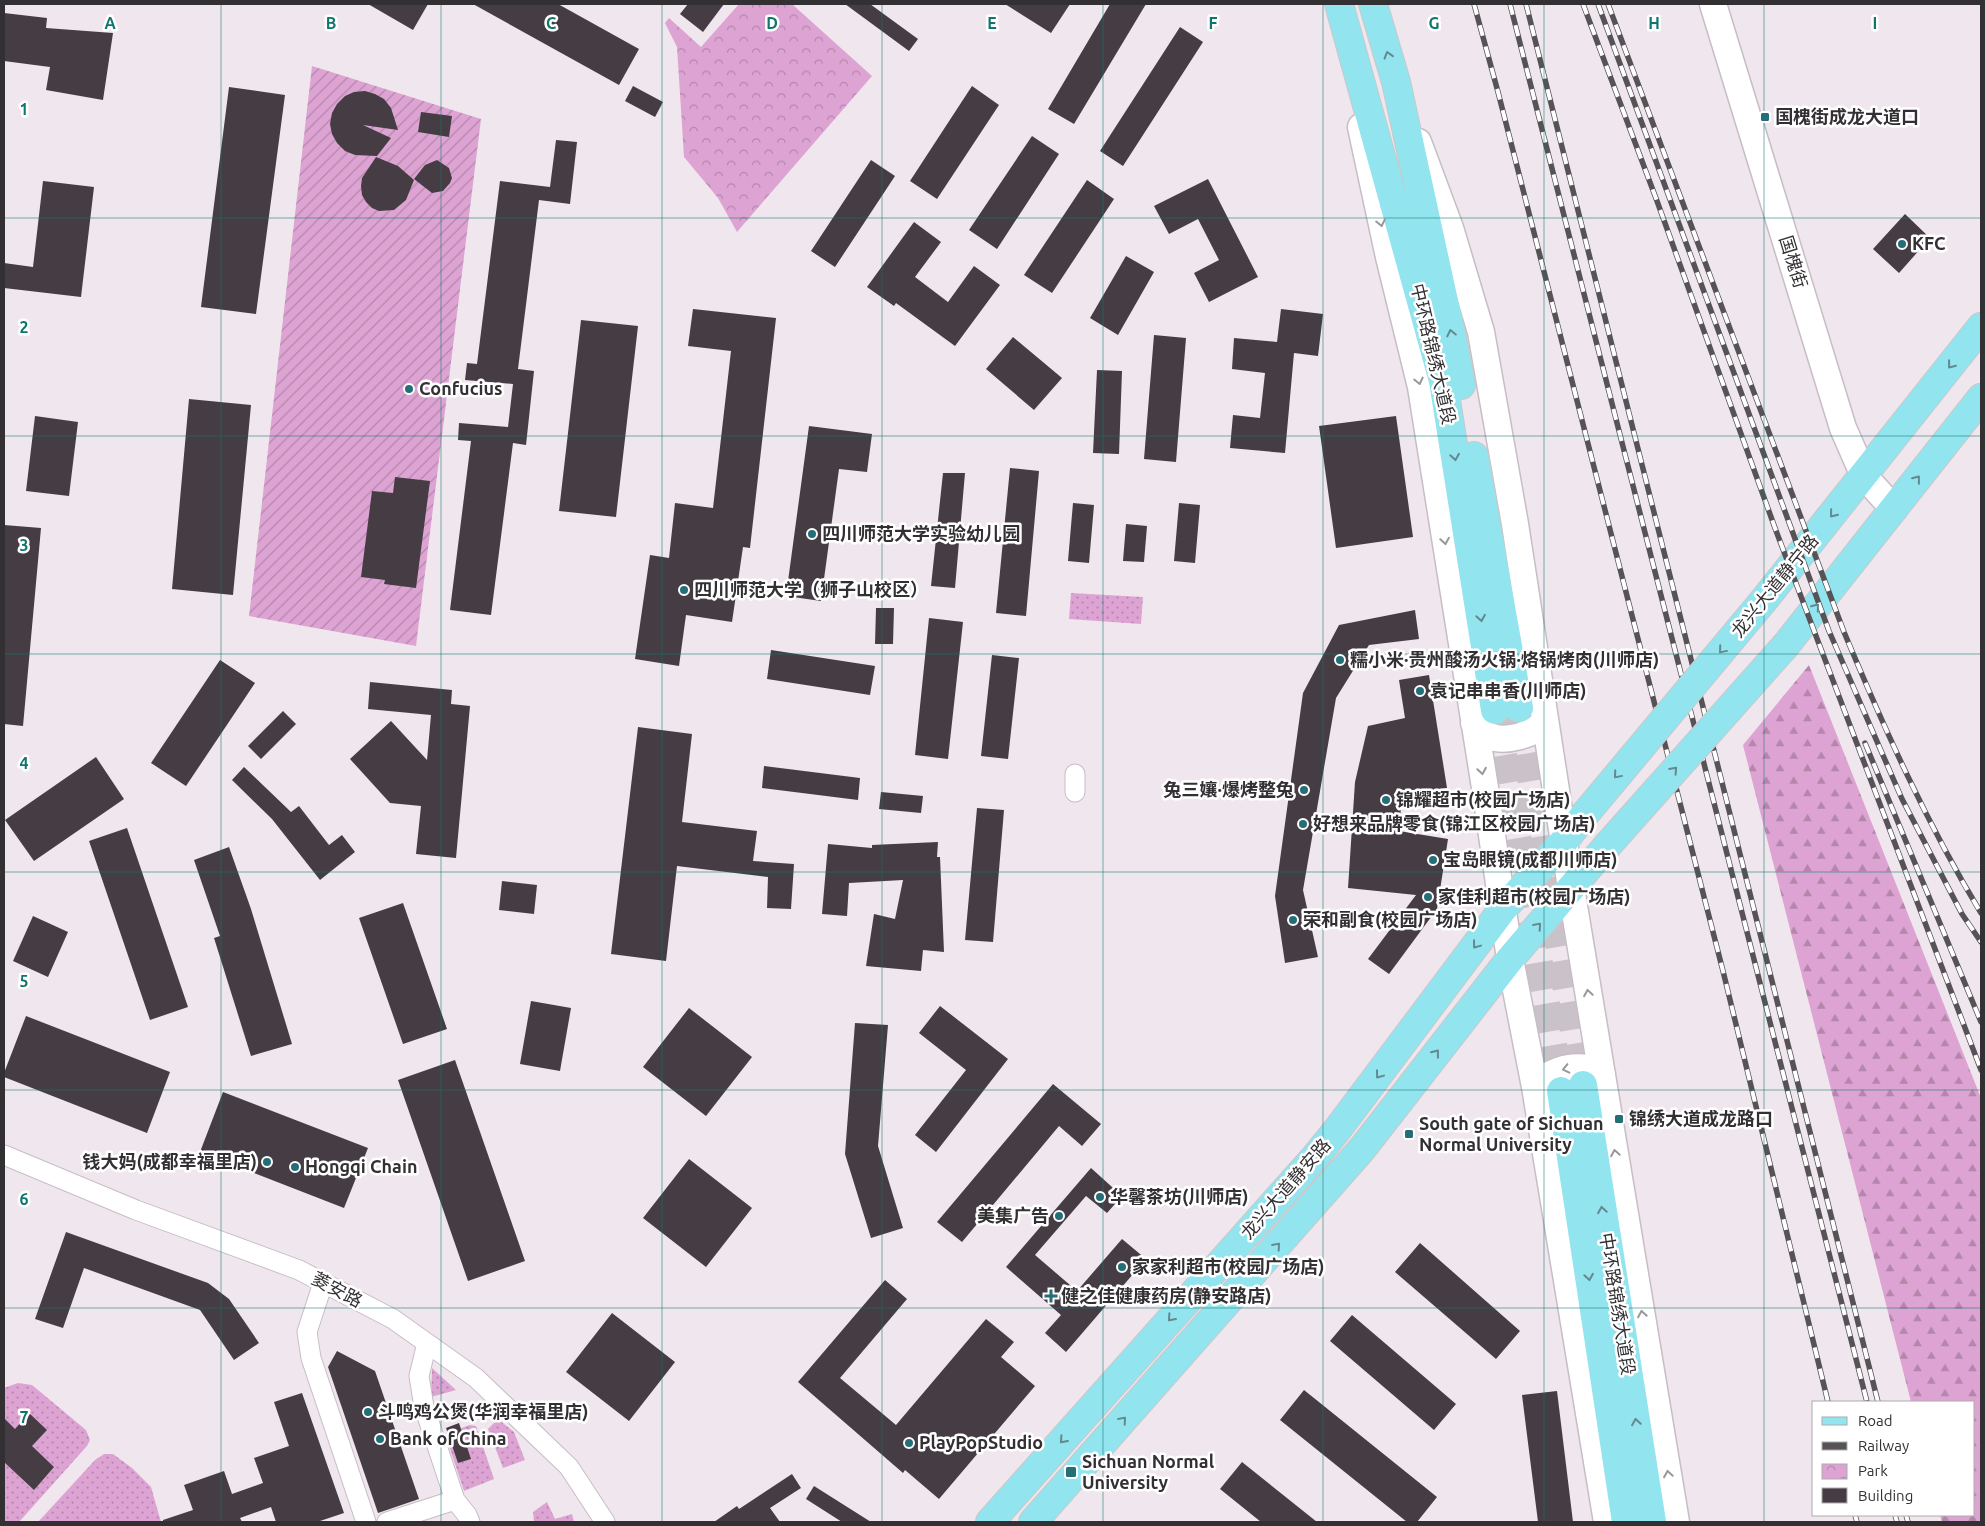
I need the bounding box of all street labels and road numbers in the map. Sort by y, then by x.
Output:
street label: 国槐街 [1776,233,1811,290]
street label: 中环路锦绣大道段 [1408,281,1460,426]
street label: 龙兴大道静宁路 [1727,530,1822,641]
street label: 龙兴大道静安路 [1236,1134,1334,1242]
street label: 中环路锦绣大道段 [1597,1231,1639,1377]
street label: 菱安路 [309,1268,366,1311]

